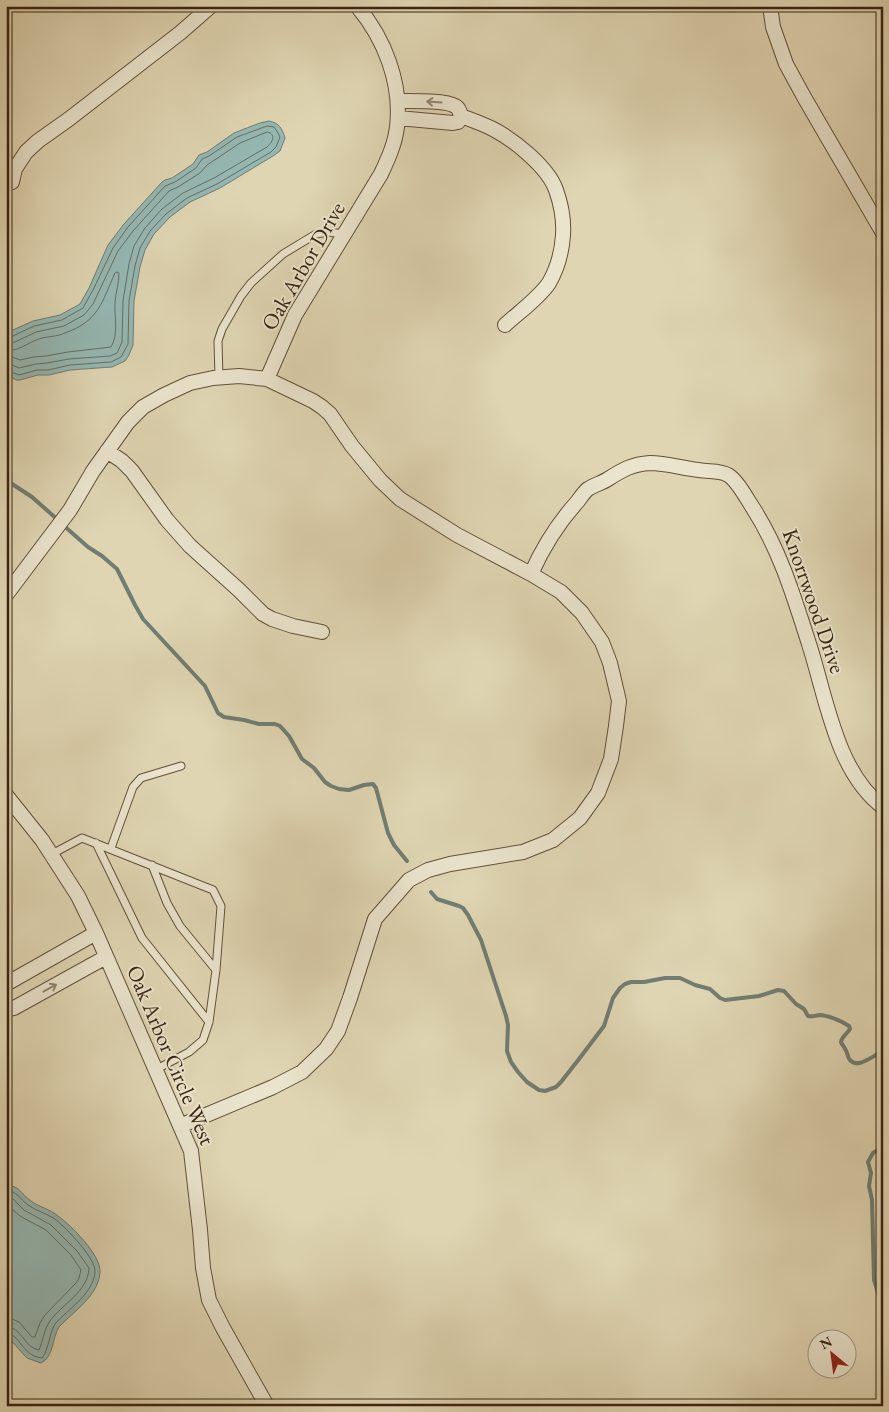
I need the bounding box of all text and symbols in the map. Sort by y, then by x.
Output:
one-way arrow [426,97,442,107]
street label: Oak Arbor Drive [254,196,352,336]
street label: Knorrwood Drive [776,525,852,678]
street label: Oak Arbor Circle West [120,961,222,1150]
one-way arrow [42,983,57,992]
north arrow [806,1330,856,1380]
text: N [816,1332,836,1353]

